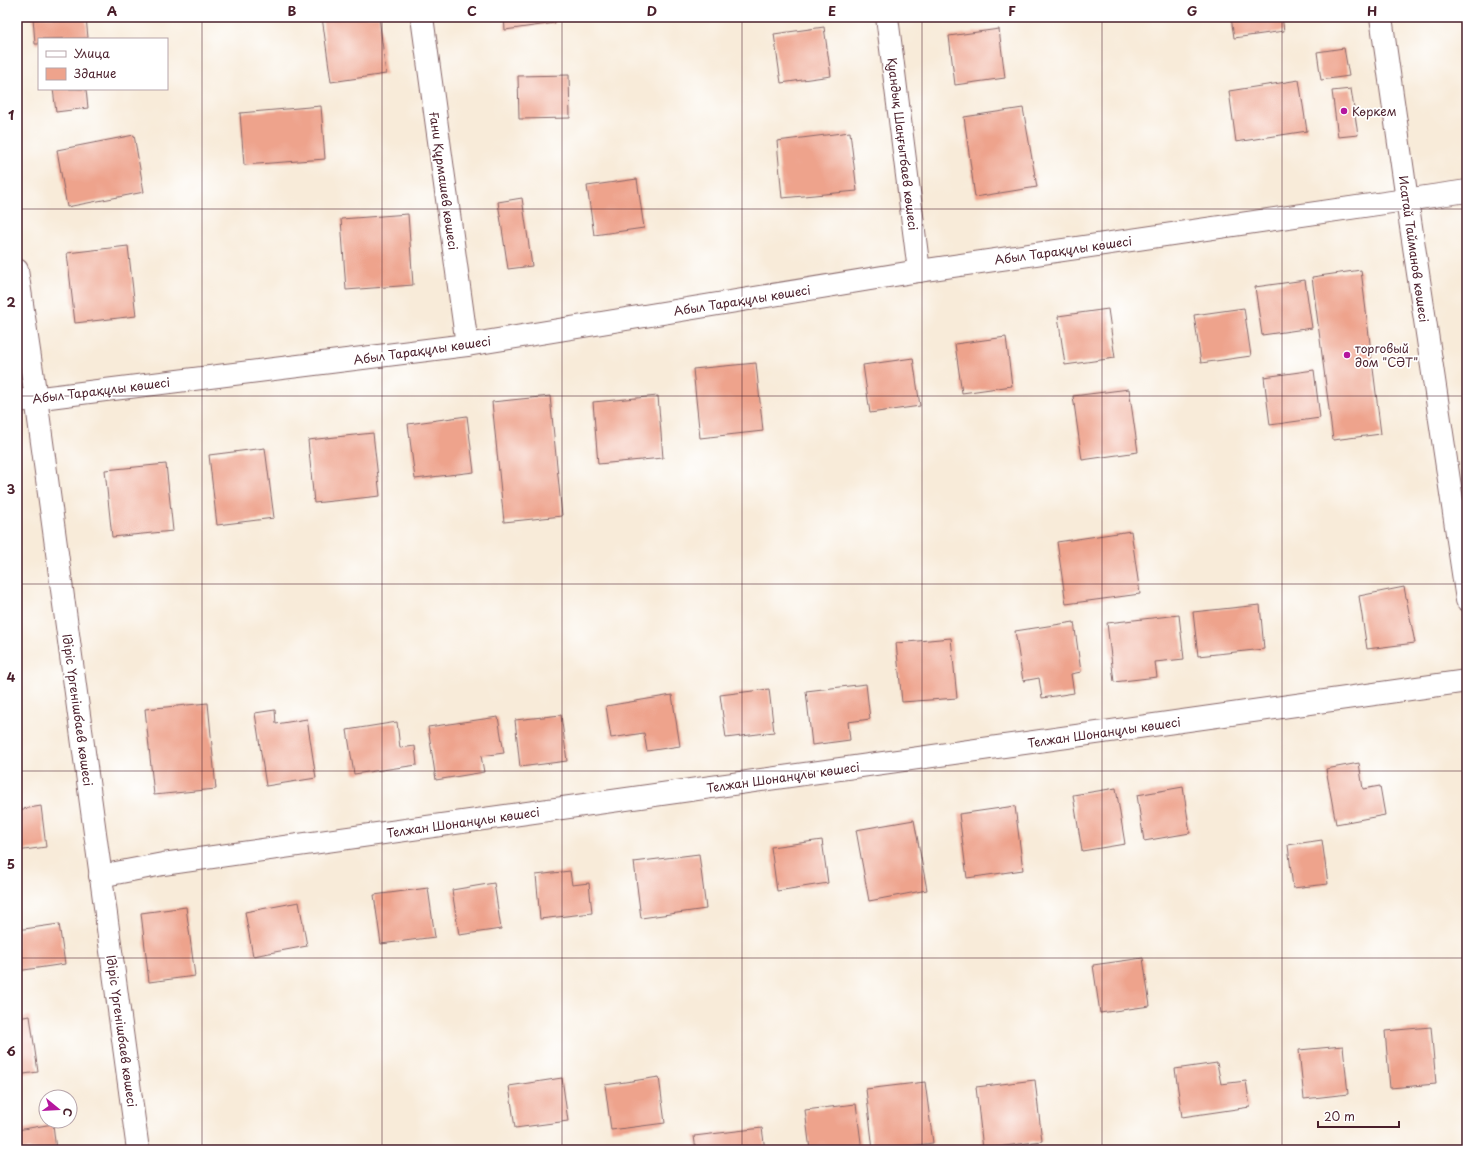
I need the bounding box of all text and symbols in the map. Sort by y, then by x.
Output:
text: A [107,1,117,20]
text: B [288,1,297,20]
text: C [467,1,477,20]
text: D [647,1,657,20]
text: E [828,1,836,20]
text: F [1008,1,1016,20]
text: G [1187,1,1197,20]
text: H [1367,1,1377,20]
legend [38,38,168,90]
text: Улица [74,44,110,62]
street label: Қуандық Шаңғытбаев көшесі [883,56,923,232]
text: Здание [74,64,116,82]
place label: Көркем [1352,102,1397,120]
text: 1 [8,105,14,124]
marker: Көркем [1339,106,1349,116]
street label: Ғани Құрмашев көшесі [425,111,463,251]
street label: Исатай Тайманов көшесі [1395,174,1433,324]
street label: Абыл Тарақұлы көшесі [993,231,1133,269]
street label: Абыл Тарақұлы көшесі [672,280,812,320]
text: 2 [6,292,16,311]
street label: Абыл Тарақұлы көшесі [352,331,492,369]
place label: торговый дом "СӘТ" [1355,339,1418,371]
marker: торговый дом "СӘТ" [1342,350,1352,360]
street label: Абыл Тарақұлы көшесі [31,373,171,407]
text: 3 [7,479,16,498]
street label: Ідіріс Үргенішбаев көшесі [58,633,98,787]
text: 4 [7,667,16,686]
street label: Телжан Шонанұлы көшесі [1026,712,1182,752]
street label: Телжан Шонанұлы көшесі [705,757,861,797]
street label: Телжан Шонанұлы көшесі [385,802,541,842]
text: 5 [7,854,15,873]
street label: Ідіріс Үргенішбаев көшесі [102,954,142,1108]
text: 6 [6,1041,16,1060]
north arrow [38,1089,78,1129]
scale bar [1318,1103,1399,1129]
text: С [59,1106,77,1119]
text: 20 m [1324,1107,1355,1125]

